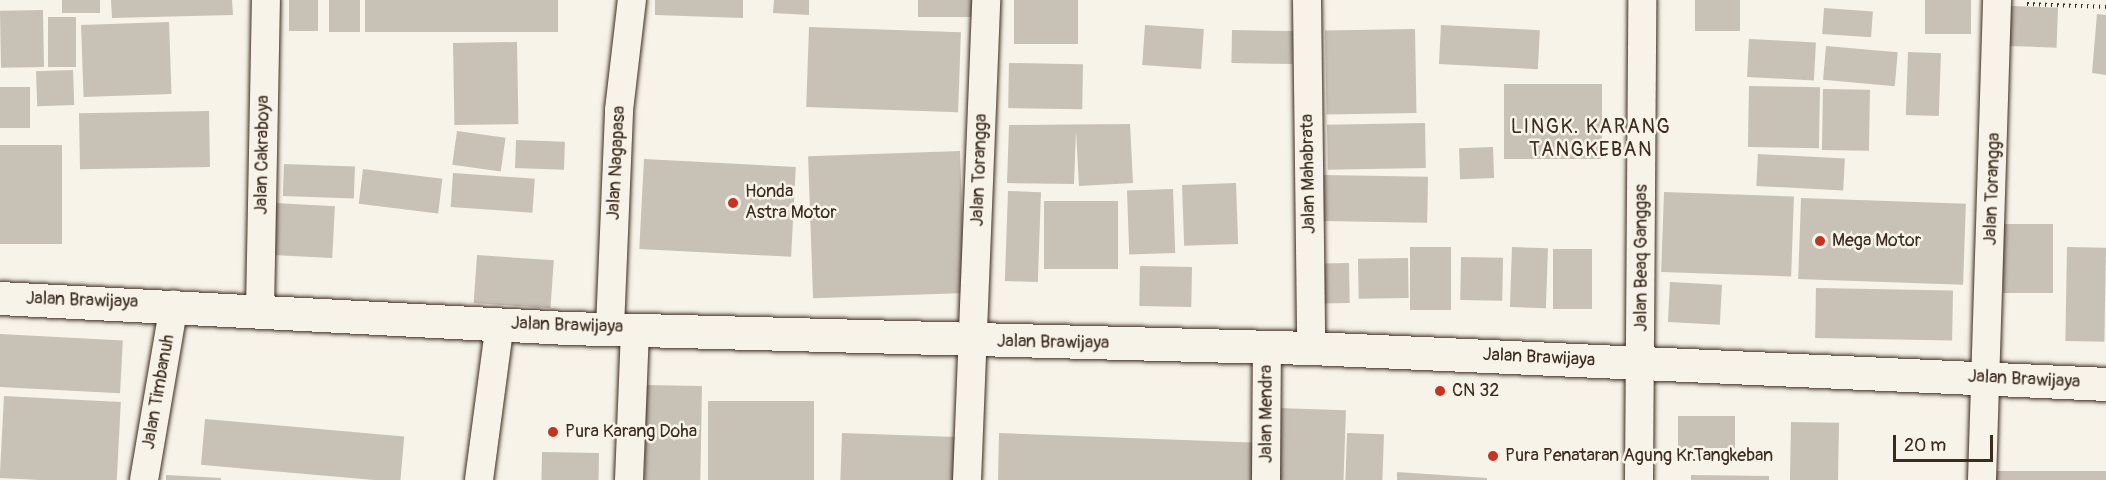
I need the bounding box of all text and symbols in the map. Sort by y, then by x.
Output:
street label: Jalan Cakraboya [251,95,275,215]
street label: Jalan Nagapasa [603,105,631,221]
street label: Jalan Torangga [967,113,993,227]
street label: Jalan Mahabrata [1297,114,1321,234]
district label: LINGK. KARANG TANGKEBAN [1511,115,1671,162]
street label: Jalan Torangga [1980,132,2006,246]
place label: Honda Astra Motor [745,182,837,224]
street label: Jalan Beaq Ganggas [1631,184,1653,332]
marker: Honda Astra Motor [726,196,740,210]
place label: Mega Motor [1832,230,1921,252]
marker: Mega Motor [1813,234,1827,248]
street label: Jalan Brawijaya [25,288,139,314]
street label: Jalan Brawijaya [510,313,624,339]
street label: Jalan Brawijaya [997,331,1109,355]
street label: Jalan Timbanuh [138,333,180,451]
street label: Jalan Brawijaya [1482,344,1596,372]
street label: Jalan Mendra [1256,365,1278,463]
street label: Jalan Brawijaya [1967,366,2081,394]
place label: CN 32 [1452,380,1499,402]
marker: CN 32 [1433,384,1447,398]
place label: Pura Karang Doha [565,421,697,443]
scale bar [1896,423,1996,461]
marker: Pura Karang Doha [546,425,560,439]
text: 20 m [1904,434,1946,457]
place label: Pura Penataran Agung Kr.Tangkeban [1505,445,1773,467]
marker: Pura Penataran Agung Kr.Tangkeban [1486,449,1500,463]

